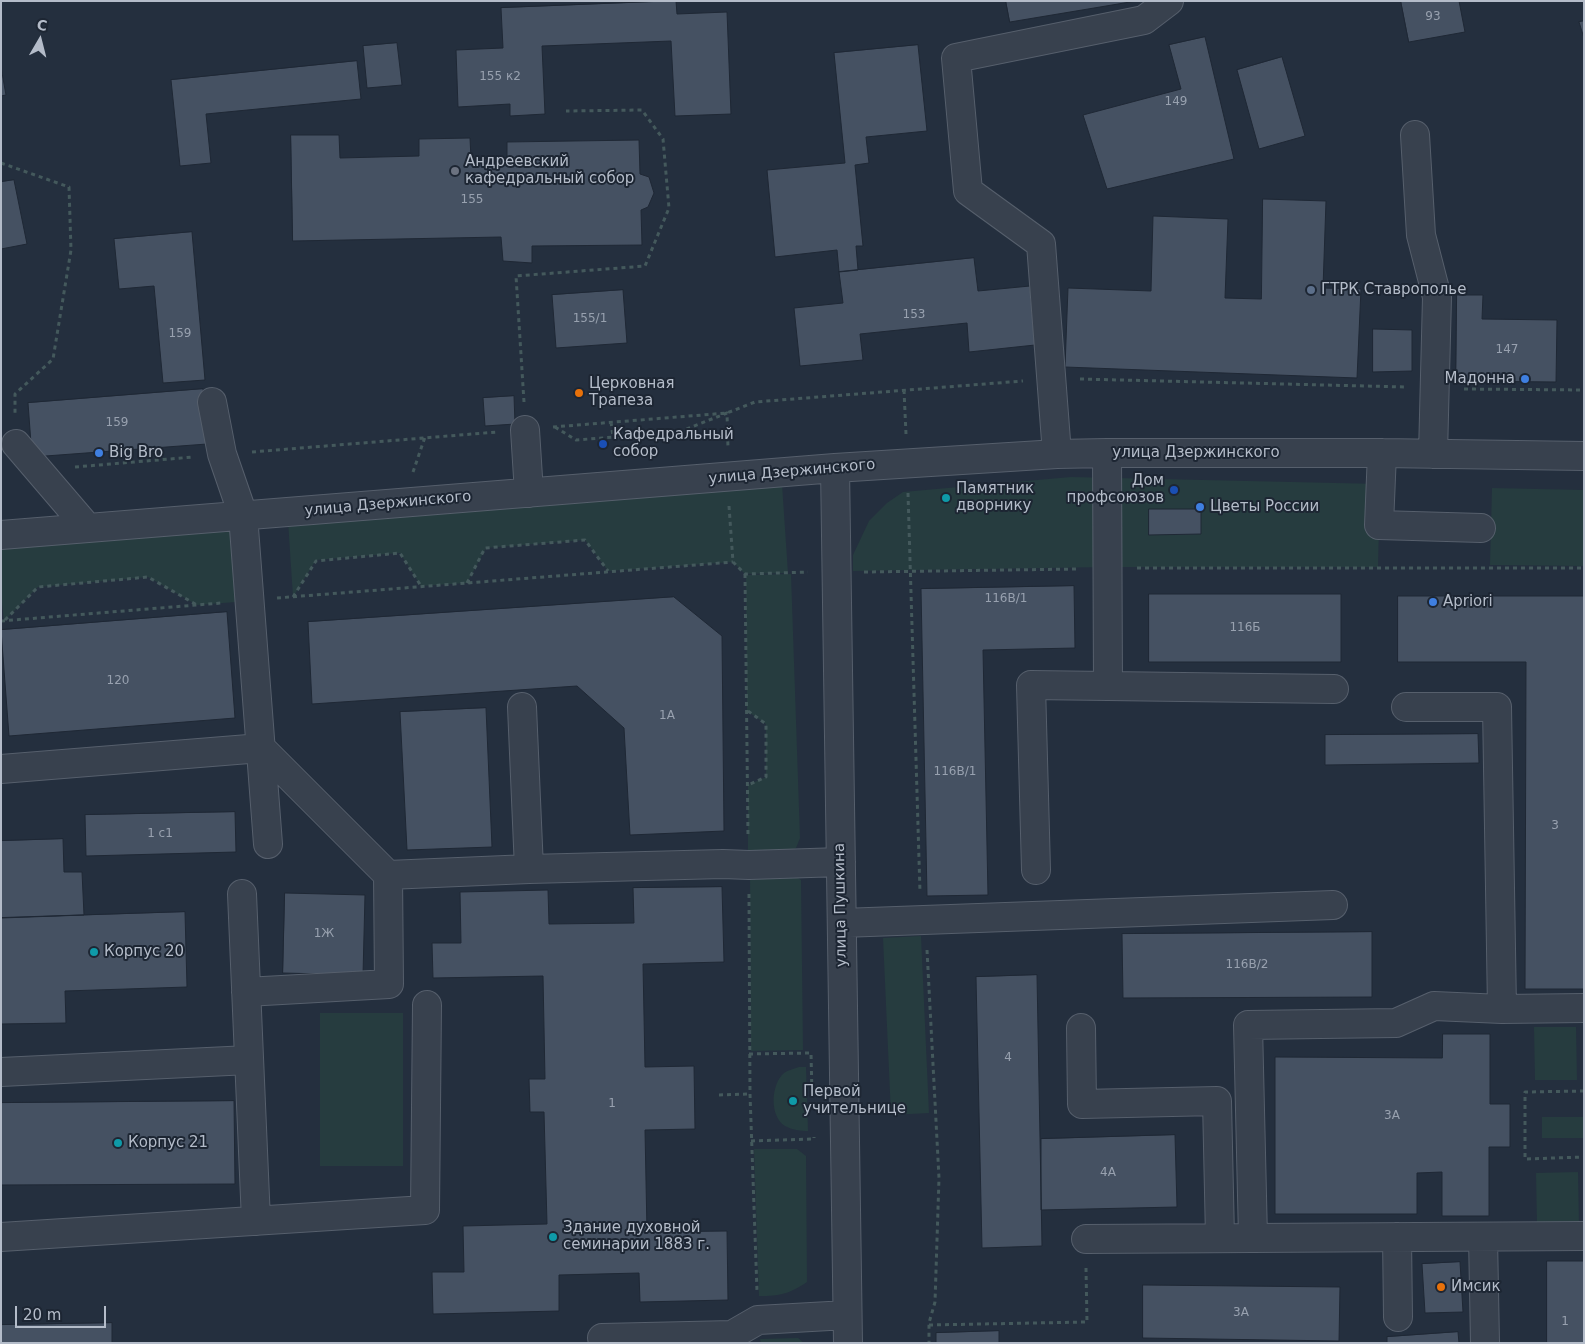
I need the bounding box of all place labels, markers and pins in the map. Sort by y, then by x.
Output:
place label: Андреевский кафедральный собор [465,153,634,188]
marker: Андреевский кафедральный собор [449,165,461,177]
place label: ГТРК Ставрополье [1321,281,1466,299]
marker: ГТРК Ставрополье [1305,284,1317,296]
place label: Мадонна [1445,370,1515,388]
marker: Мадонна [1519,373,1531,385]
place label: Церковная Трапеза [589,375,674,410]
marker: Церковная Трапеза [573,387,585,399]
place label: Кафедральный собор [613,426,734,461]
marker: Кафедральный собор [597,438,609,450]
place label: Big Bro [109,444,163,462]
marker: Big Bro [93,447,105,459]
place label: Дом профсоюзов [1067,472,1164,507]
place label: Памятник дворнику [956,480,1034,515]
marker: Дом профсоюзов [1168,484,1180,496]
marker: Памятник дворнику [940,492,952,504]
place label: Цветы России [1210,498,1319,516]
marker: Цветы России [1194,501,1206,513]
place label: Apriori [1443,593,1493,611]
marker: Apriori [1427,596,1439,608]
place label: Корпус 20 [104,943,184,961]
marker: Корпус 20 [88,946,100,958]
place label: Первой учительнице [803,1083,906,1118]
marker: Первой учительнице [787,1095,799,1107]
place label: Корпус 21 [128,1134,208,1152]
marker: Корпус 21 [112,1137,124,1149]
place label: Здание духовной семинарии 1883 г. [563,1219,710,1254]
marker: Здание духовной семинарии 1883 г. [547,1231,559,1243]
place label: Имсик [1451,1278,1501,1296]
marker: Имсик [1435,1281,1447,1293]

